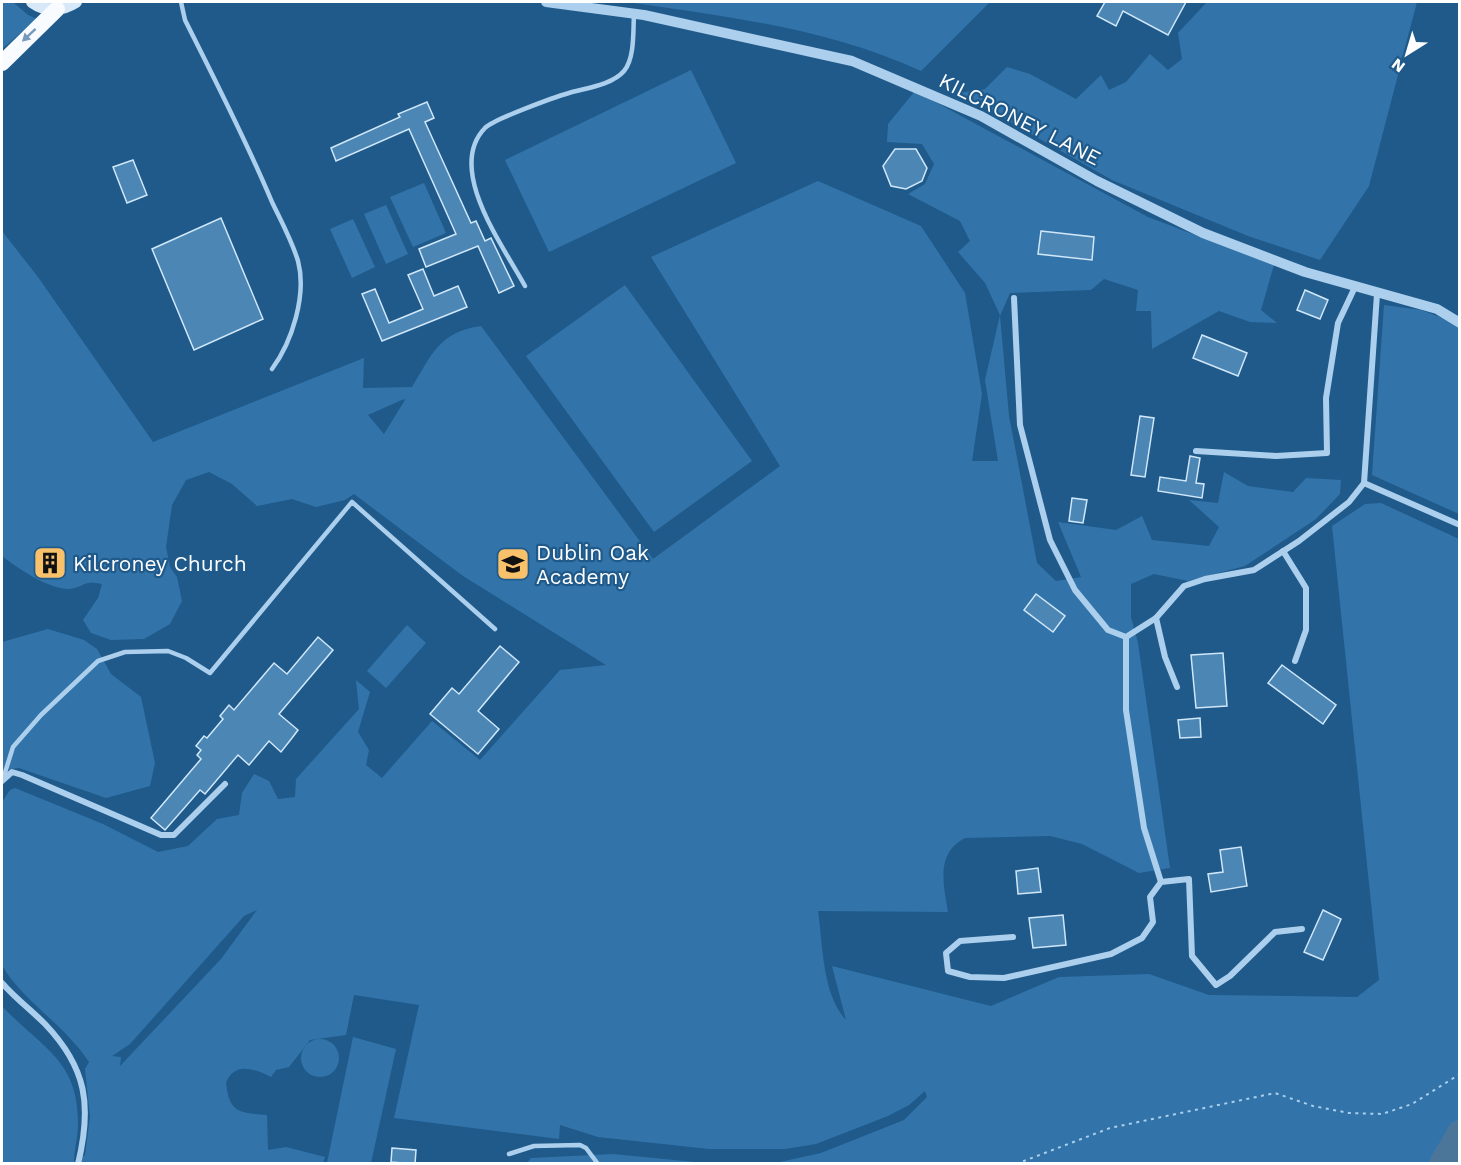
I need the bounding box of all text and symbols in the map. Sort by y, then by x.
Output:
north arrow [1377,24,1437,84]
one-way arrow [22,28,36,42]
text: N [1388,54,1409,77]
street label: KILCRONEY LANE [935,67,1105,171]
place label: Dublin Oak Academy [536,540,649,589]
building icon: Kilcroney Church [32,545,68,581]
school or university icon: Dublin Oak Academy [495,546,531,582]
place label: Kilcroney Church [73,551,247,576]

